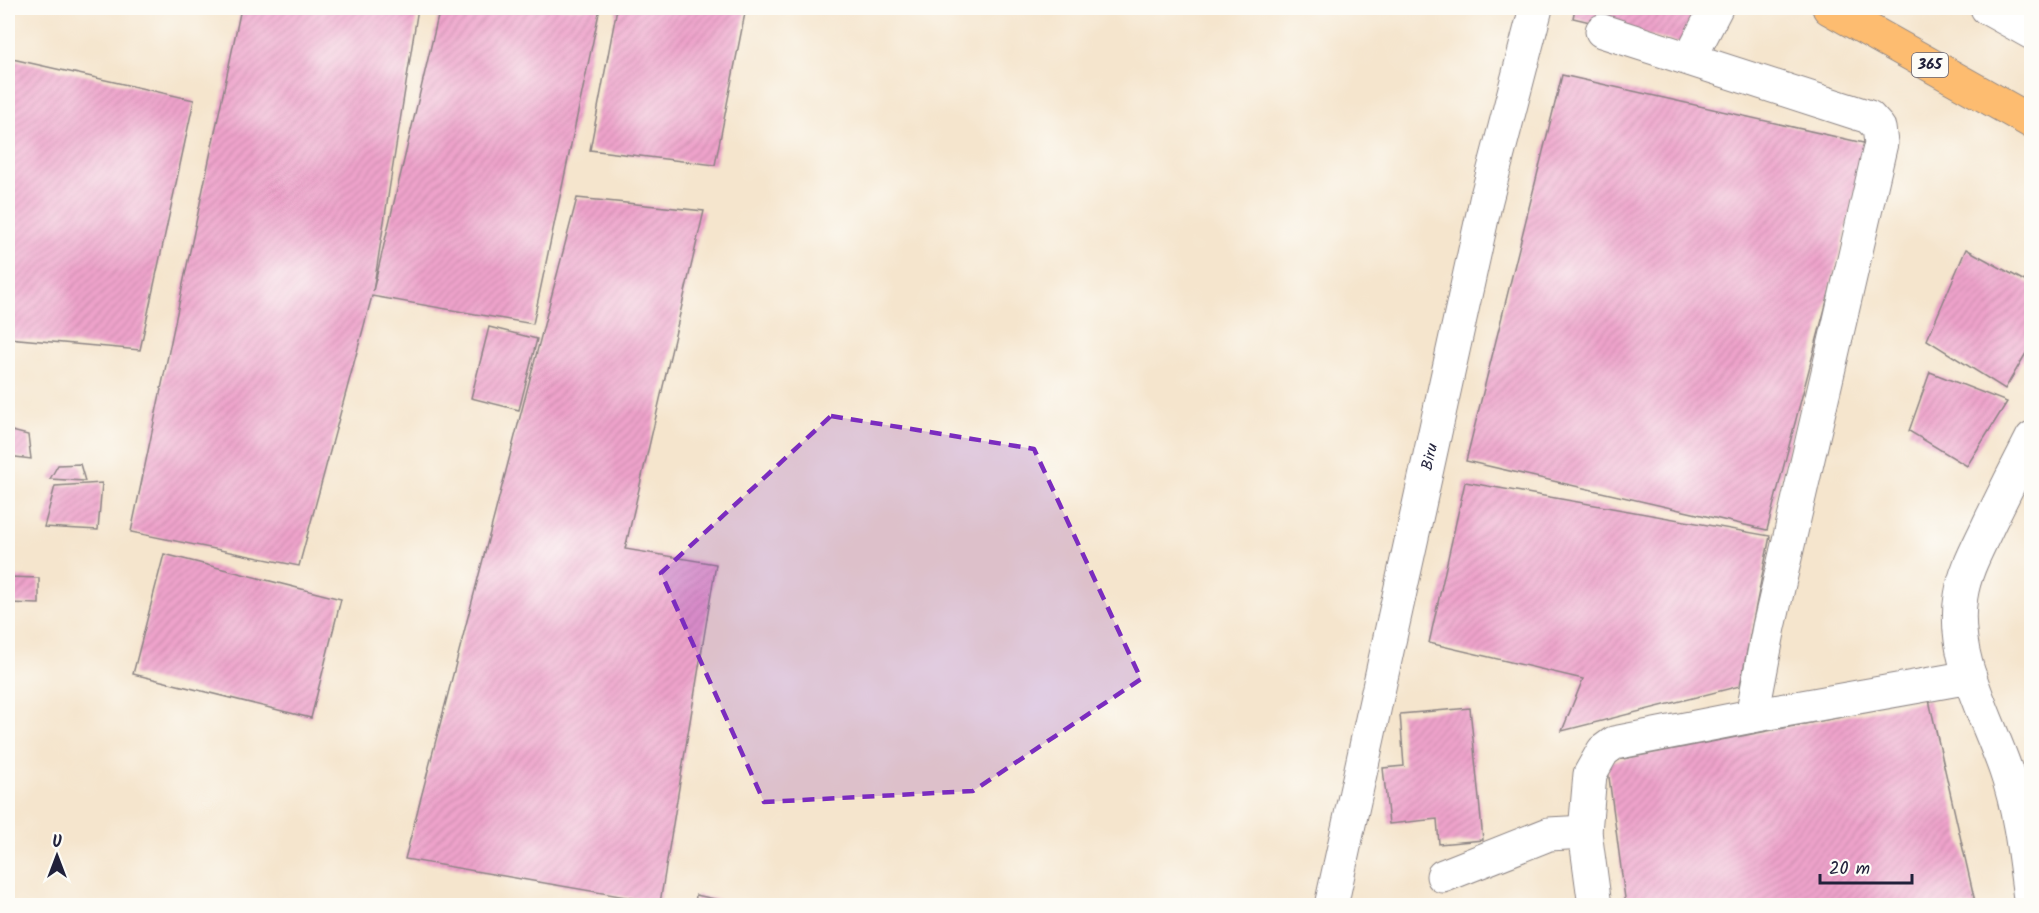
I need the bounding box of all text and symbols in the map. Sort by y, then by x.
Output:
road number: 365 [1912,53,1948,77]
street label: Biru [1415,441,1445,473]
north arrow [27,826,87,886]
text: U [52,830,62,855]
scale bar [1820,847,1912,885]
text: 20 m [1829,855,1870,884]

